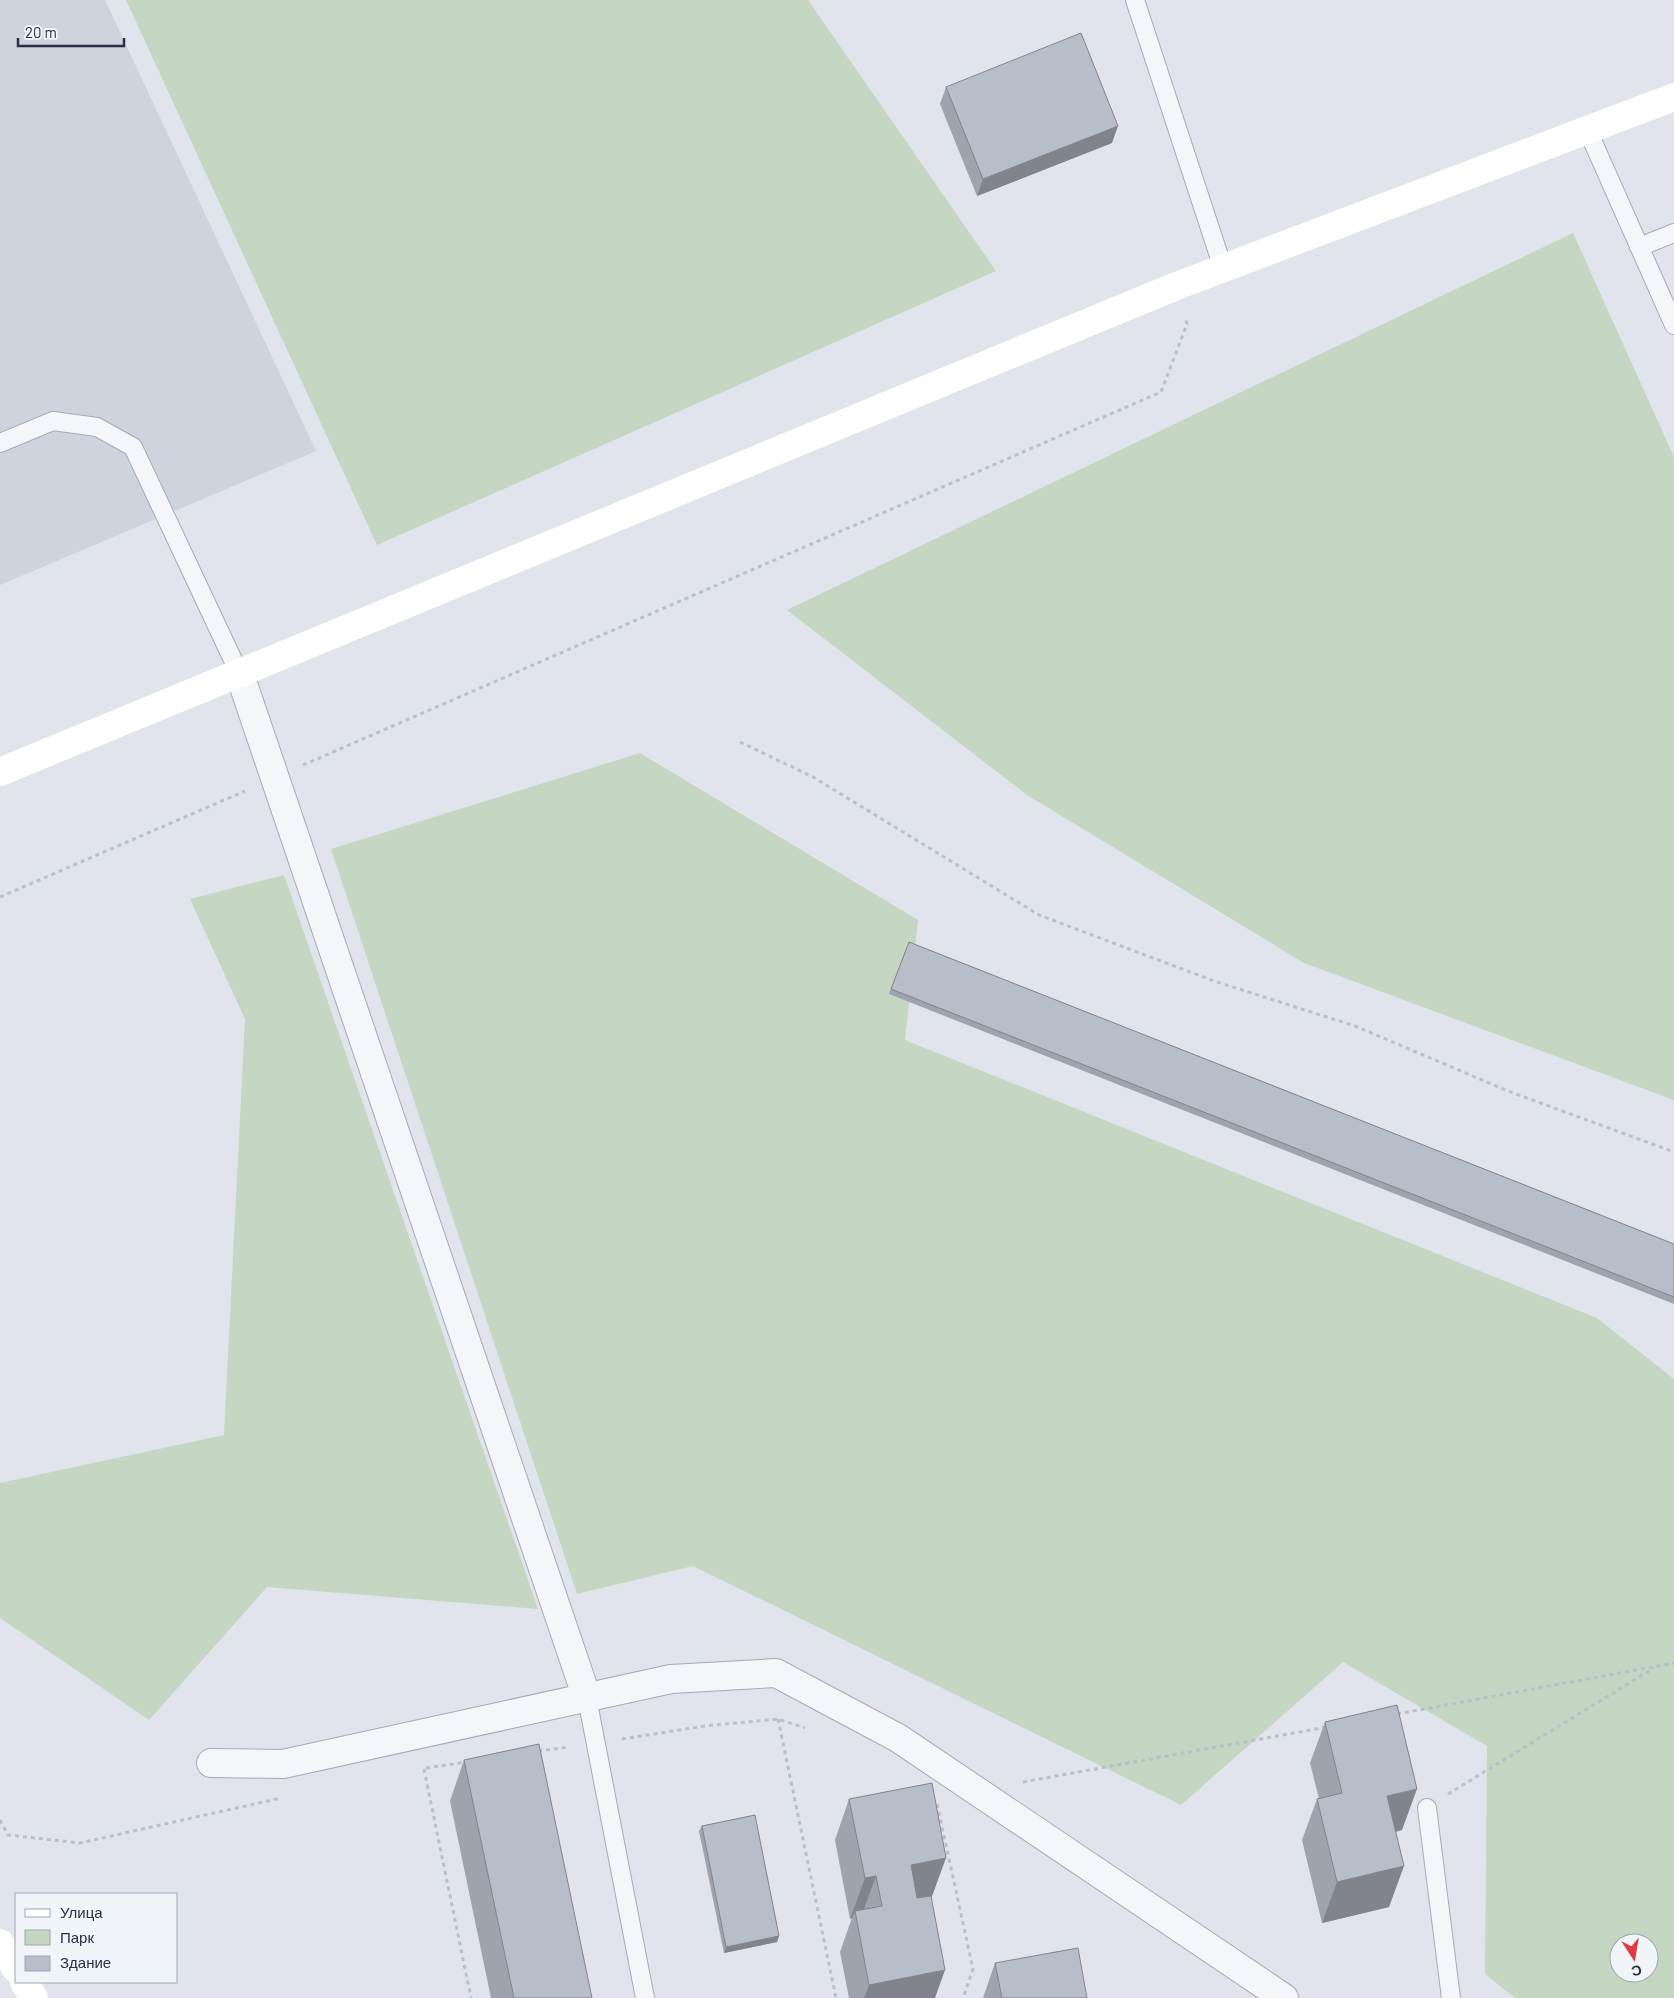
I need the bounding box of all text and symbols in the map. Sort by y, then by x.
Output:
scale bar [18,15,124,47]
text: 20 m [25,23,57,41]
legend [15,1893,178,1983]
text: Улица [60,1903,103,1921]
text: Парк [60,1928,94,1946]
north arrow [1609,1933,1659,1983]
text: Здание [60,1953,111,1971]
text: С [1630,1962,1644,1981]

